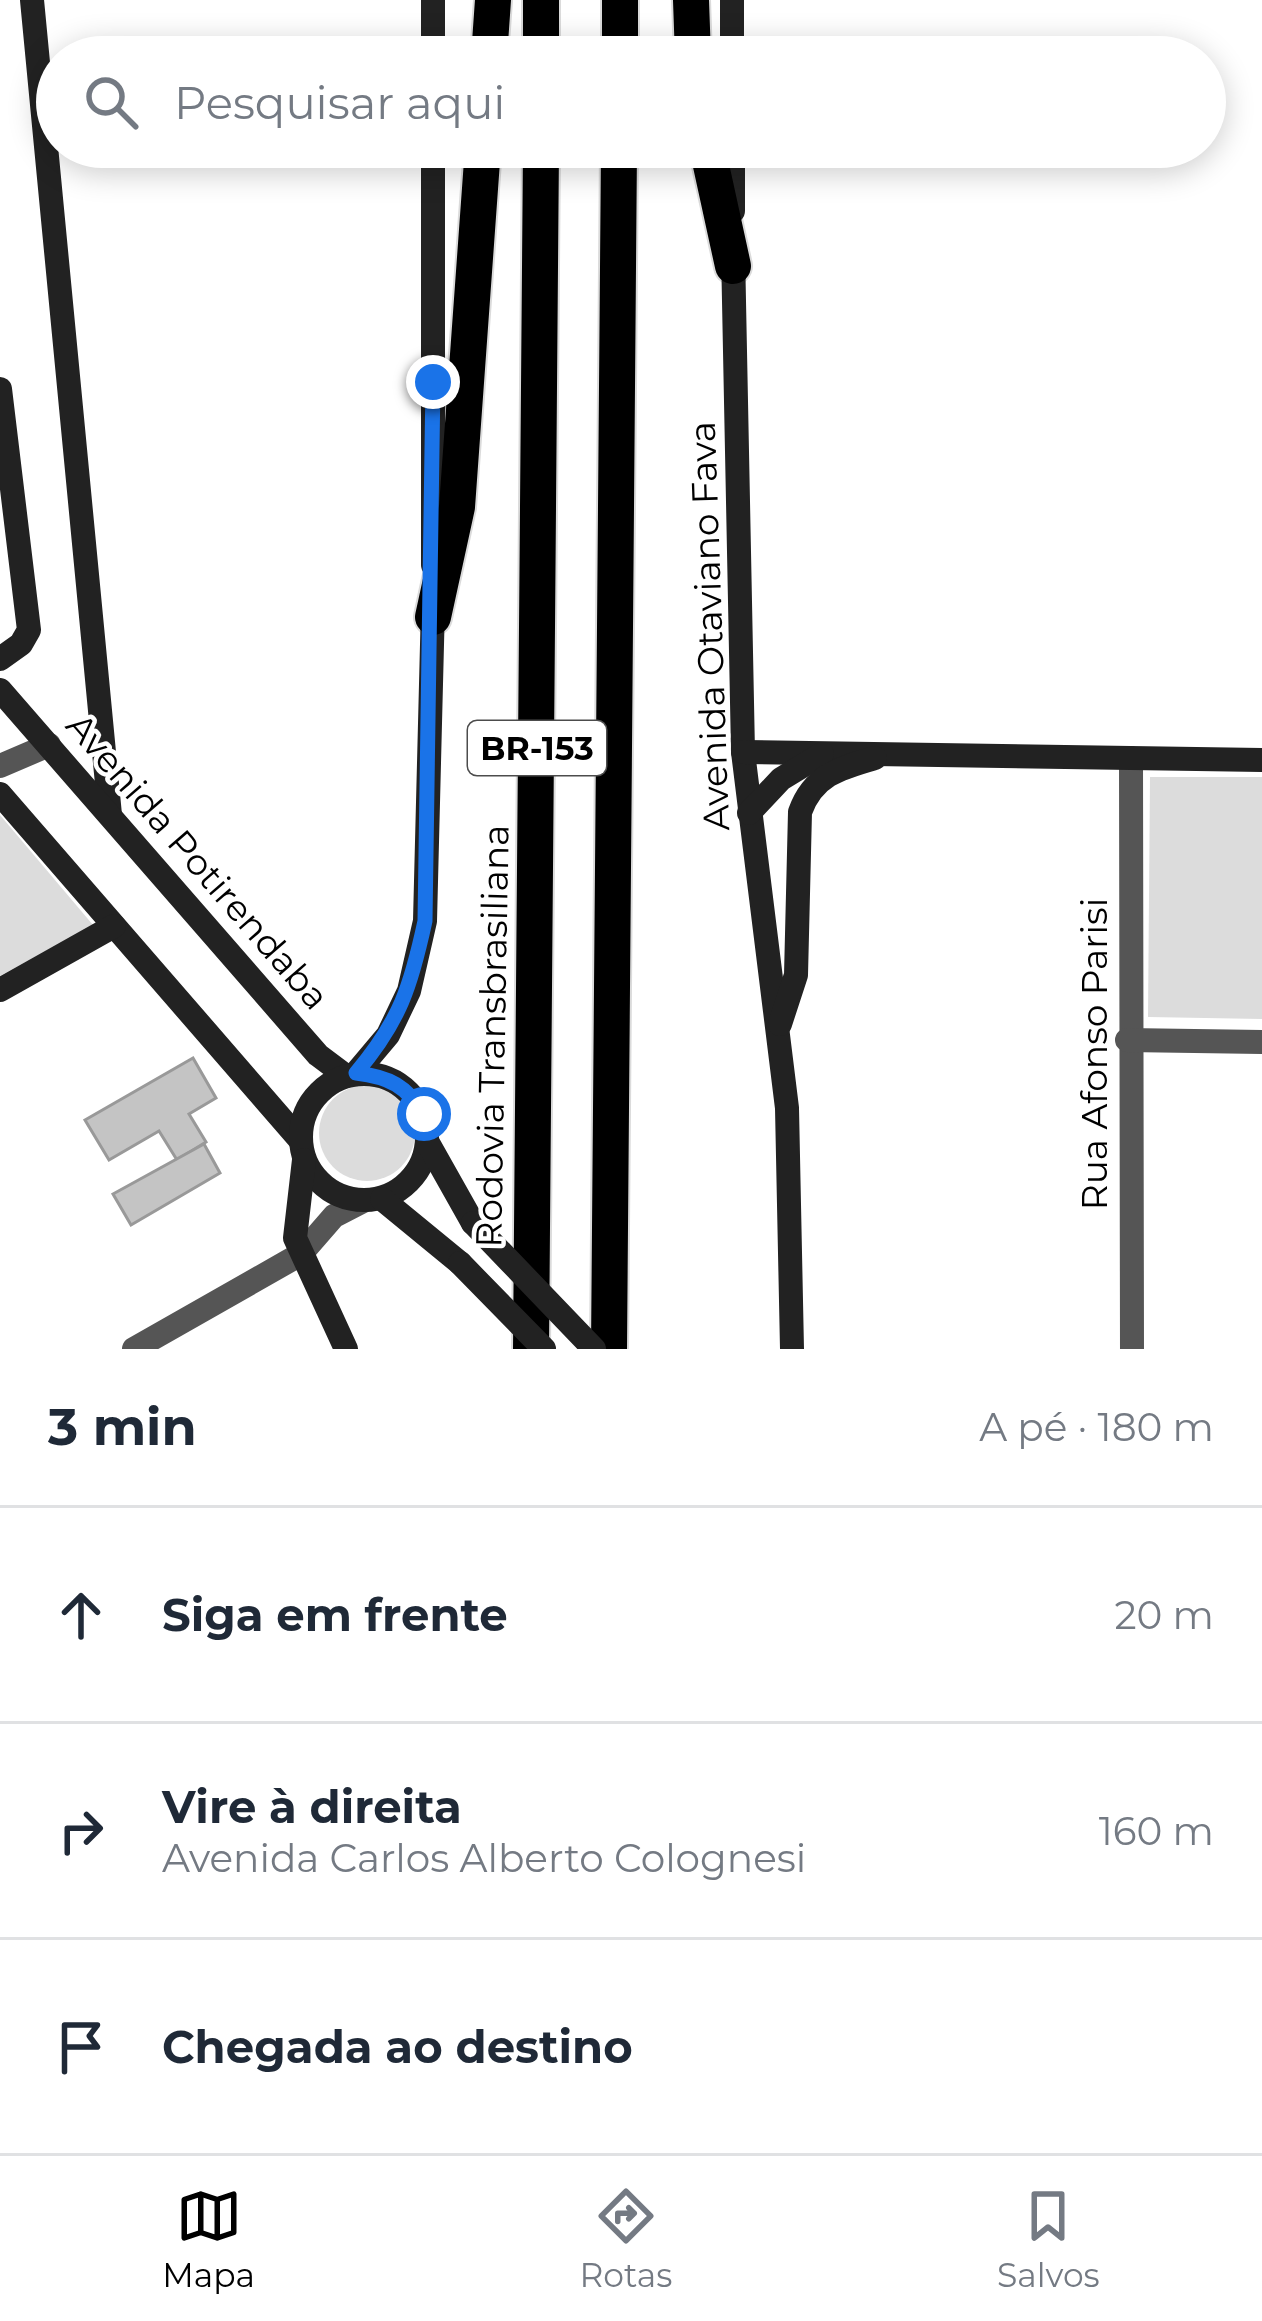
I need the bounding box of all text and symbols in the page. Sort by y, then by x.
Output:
search box [36,36,1226,168]
icon: search [78,69,144,135]
text: Pesquisar aqui [174,75,505,130]
route end [406,355,460,409]
street label: Avenida Otaviano Fava [680,421,738,831]
street label: Avenida Potirendaba [57,704,339,1018]
road number: BR-153 [468,721,606,775]
street label: Rodovia Transbrasiliana [466,824,518,1248]
street label: Rua Afonso Parisi [1072,898,1116,1210]
route start [397,1087,451,1141]
text: 3 min [48,1396,197,1458]
text: A pé · 180 m [979,1403,1214,1451]
icon: ahead [48,1582,114,1648]
text: Siga em frente [162,1587,508,1642]
text: 20 m [1115,1591,1214,1639]
text: Vire à direita [162,1779,462,1834]
icon: right [48,1798,114,1864]
text: 160 m [1099,1807,1214,1855]
text: Avenida Carlos Alberto Colognesi [162,1834,806,1882]
icon: arrive [48,2014,114,2080]
text: Chegada ao destino [162,2019,633,2074]
tab: Mapa [162,2183,255,2295]
tab: Rotas [579,2183,672,2295]
tab: Salvos [997,2183,1100,2295]

